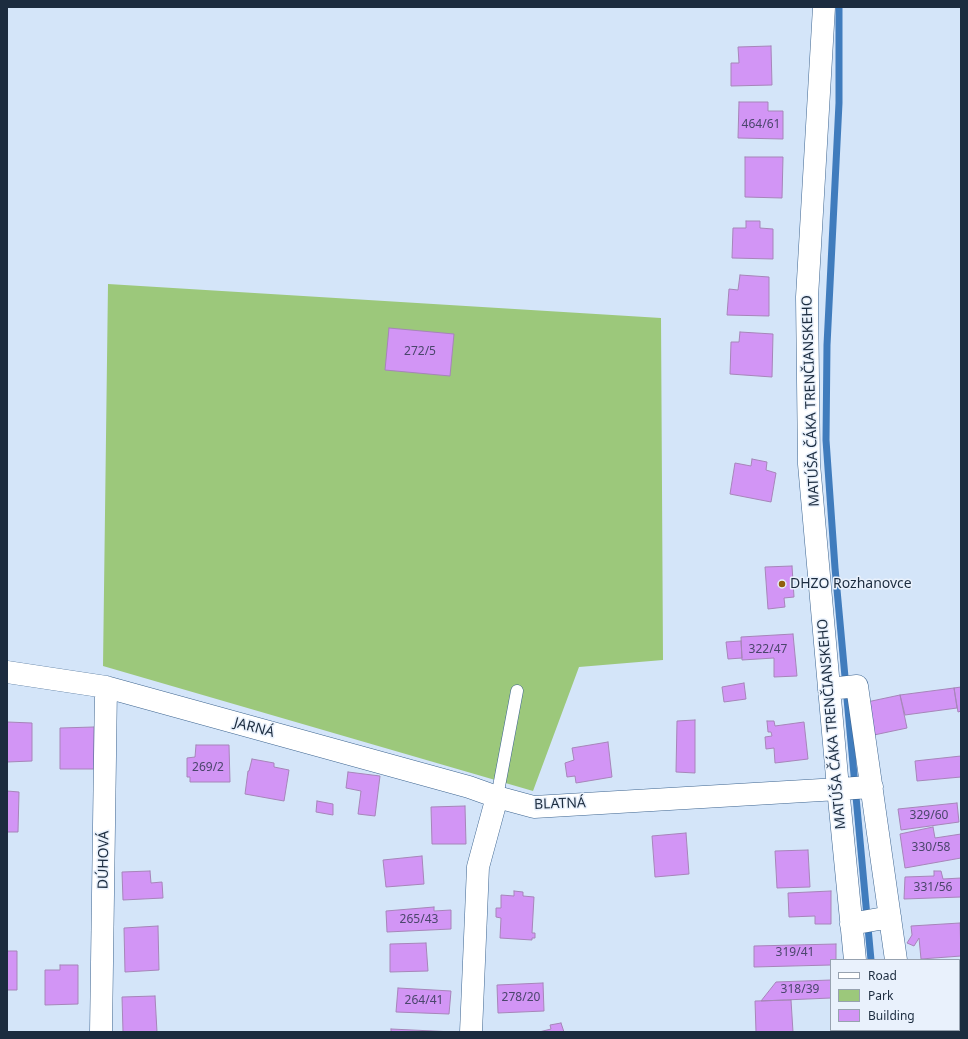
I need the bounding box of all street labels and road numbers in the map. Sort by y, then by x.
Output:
street label: MATÚŠA ČÁKA TRENČIANSKEHO [799,295,823,507]
street label: MATÚŠA ČÁKA TRENČIANSKEHO [814,618,850,830]
street label: JARNÁ [232,715,276,741]
street label: BLATNÁ [534,795,586,813]
street label: DÚHOVÁ [95,831,113,889]

